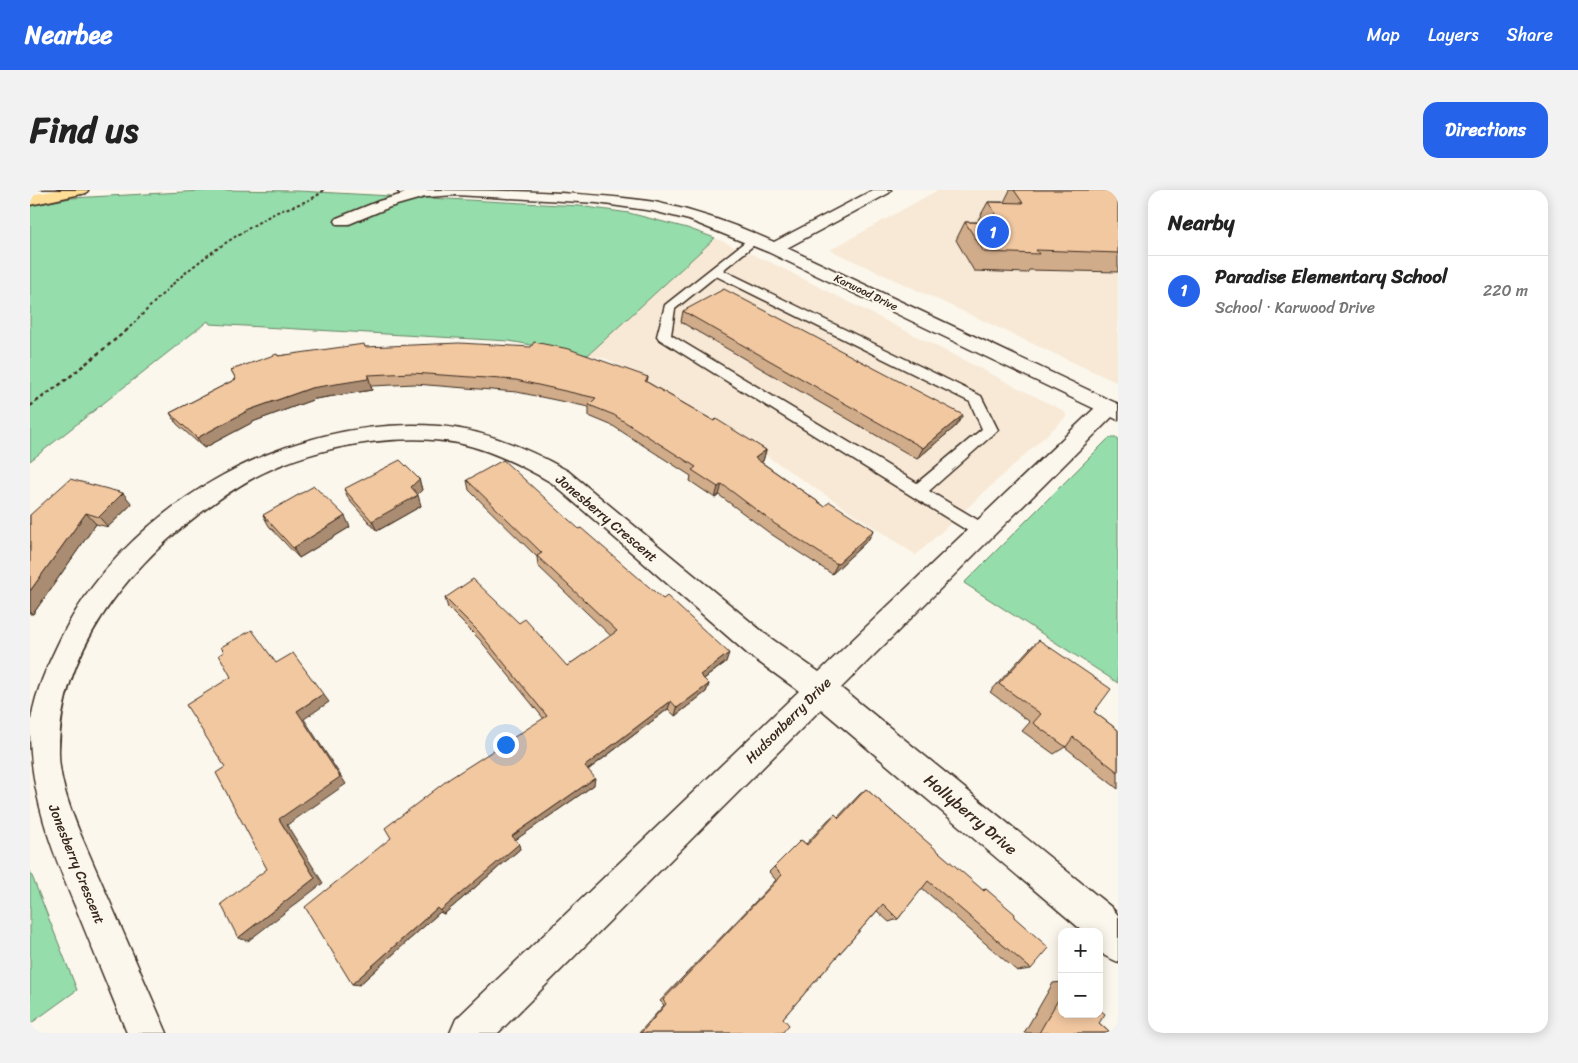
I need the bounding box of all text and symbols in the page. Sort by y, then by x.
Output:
text: Nearbee [25,14,113,56]
text: Map [1367,19,1400,51]
text: Layers [1428,19,1479,51]
text: Share [1507,19,1553,51]
text: Find us [30,99,138,161]
button: Directions [1423,102,1548,158]
text: Nearby [1168,204,1234,242]
pin: 1 [977,213,1009,251]
text: Paradise Elementary School [1215,260,1447,293]
street label: Karwood Drive [831,269,901,316]
text: 1 [1181,276,1187,305]
text: 220 m [1483,276,1528,305]
text: School · Karwood Drive [1215,293,1375,322]
street label: Jonesberry Crescent [549,467,663,569]
street label: Hudsonberry Drive [739,671,838,770]
your location [493,732,519,758]
street label: Hollyberry Drive [917,766,1024,863]
street label: Jonesberry Crescent [41,800,112,928]
map controls [1058,928,1103,1018]
button: + [1058,928,1103,973]
button: − [1058,973,1103,1018]

